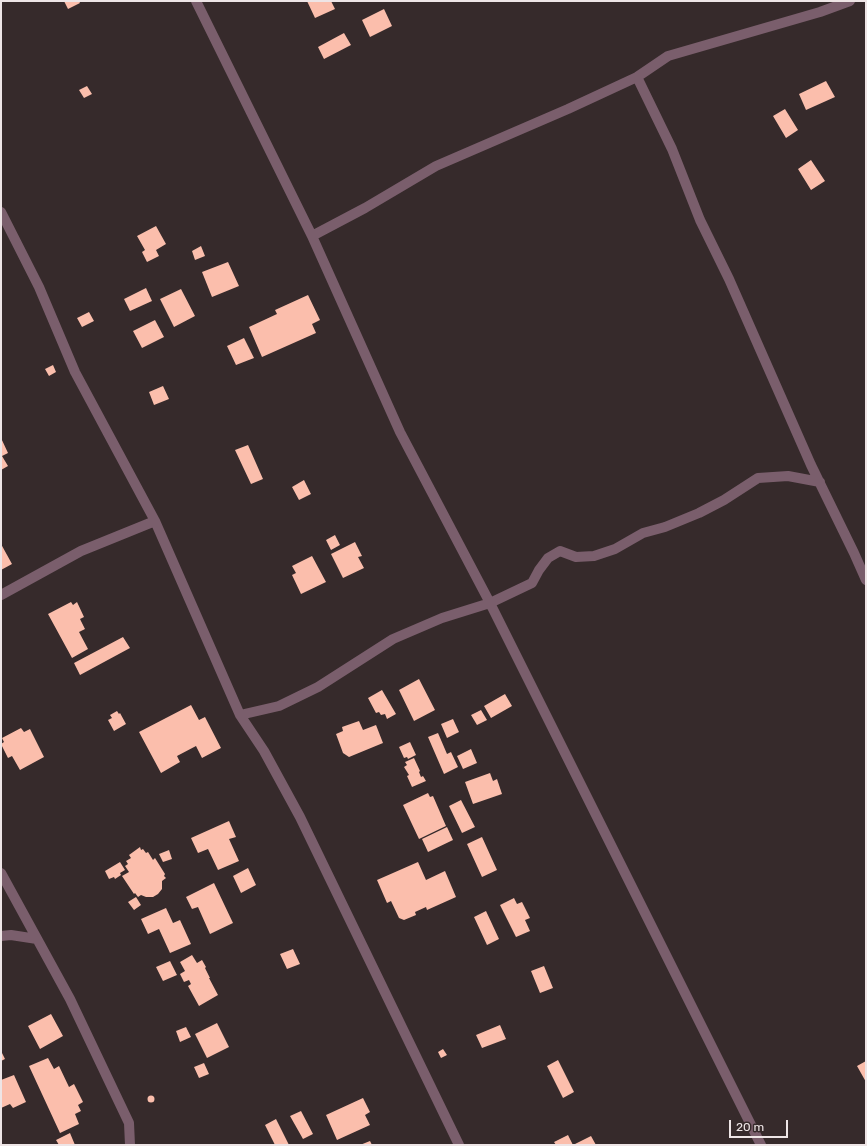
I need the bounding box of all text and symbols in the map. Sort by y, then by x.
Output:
scale bar [731,1112,790,1138]
text: 20 m [736,1120,764,1134]

